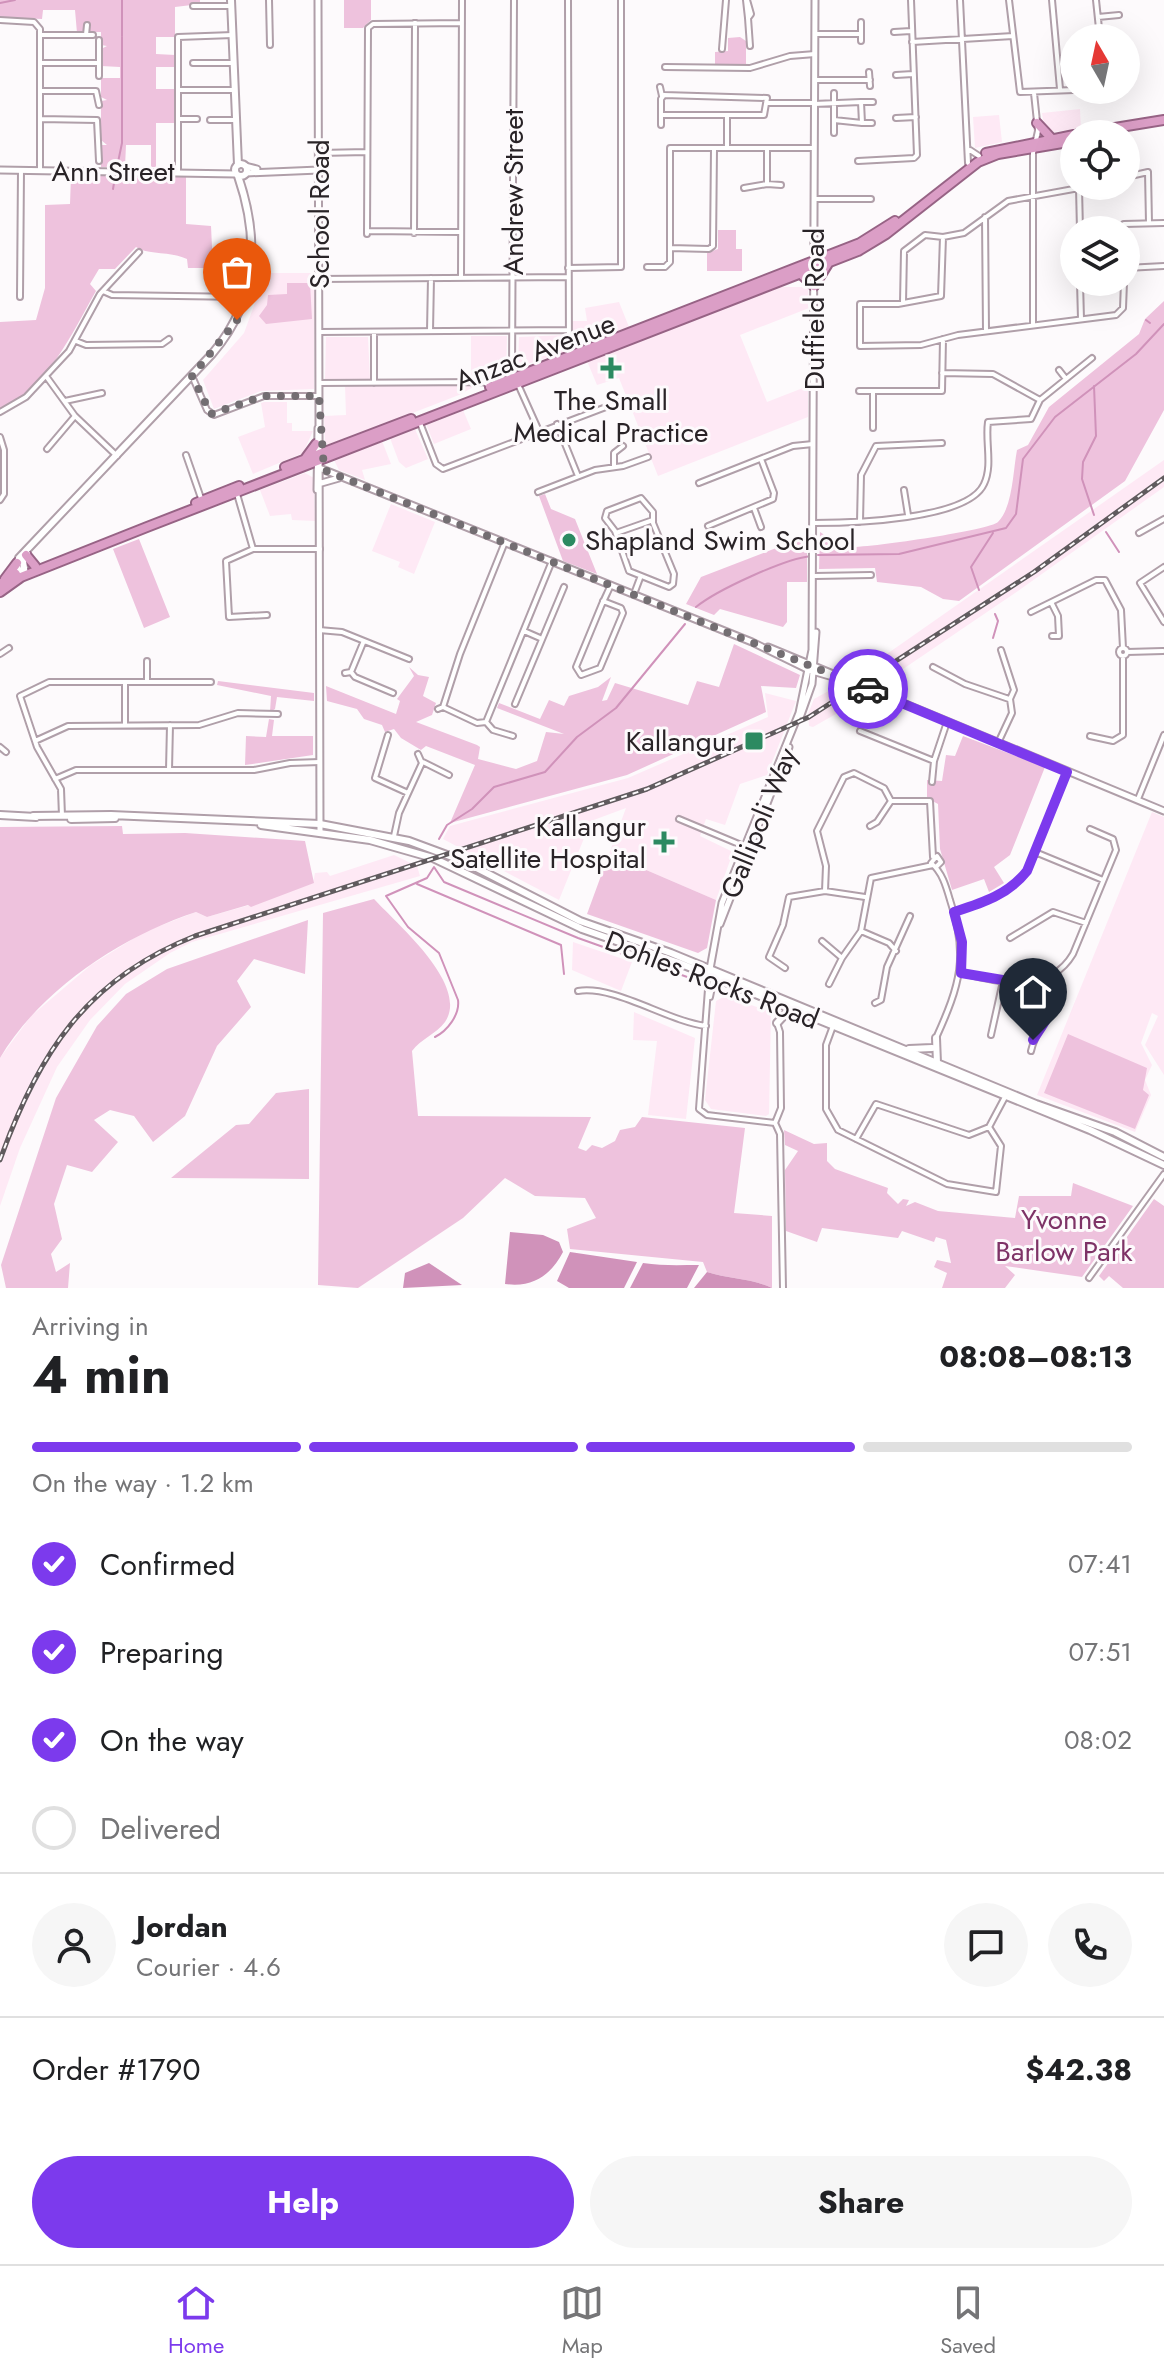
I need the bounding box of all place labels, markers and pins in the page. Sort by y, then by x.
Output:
pin [203,238,271,320]
marker: The Small Medical Practice [600,357,622,379]
place label: The Small Medical Practice [513,380,709,453]
place label: Shapland Swim School [585,520,856,561]
marker: Shapland Swim School [560,531,578,549]
place label: Kallangur [625,721,736,762]
marker: Kallangur [743,730,765,752]
place label: Kallangur Satellite Hospital [450,806,646,879]
marker: Kallangur Satellite Hospital [653,831,675,853]
pin [999,958,1067,1040]

